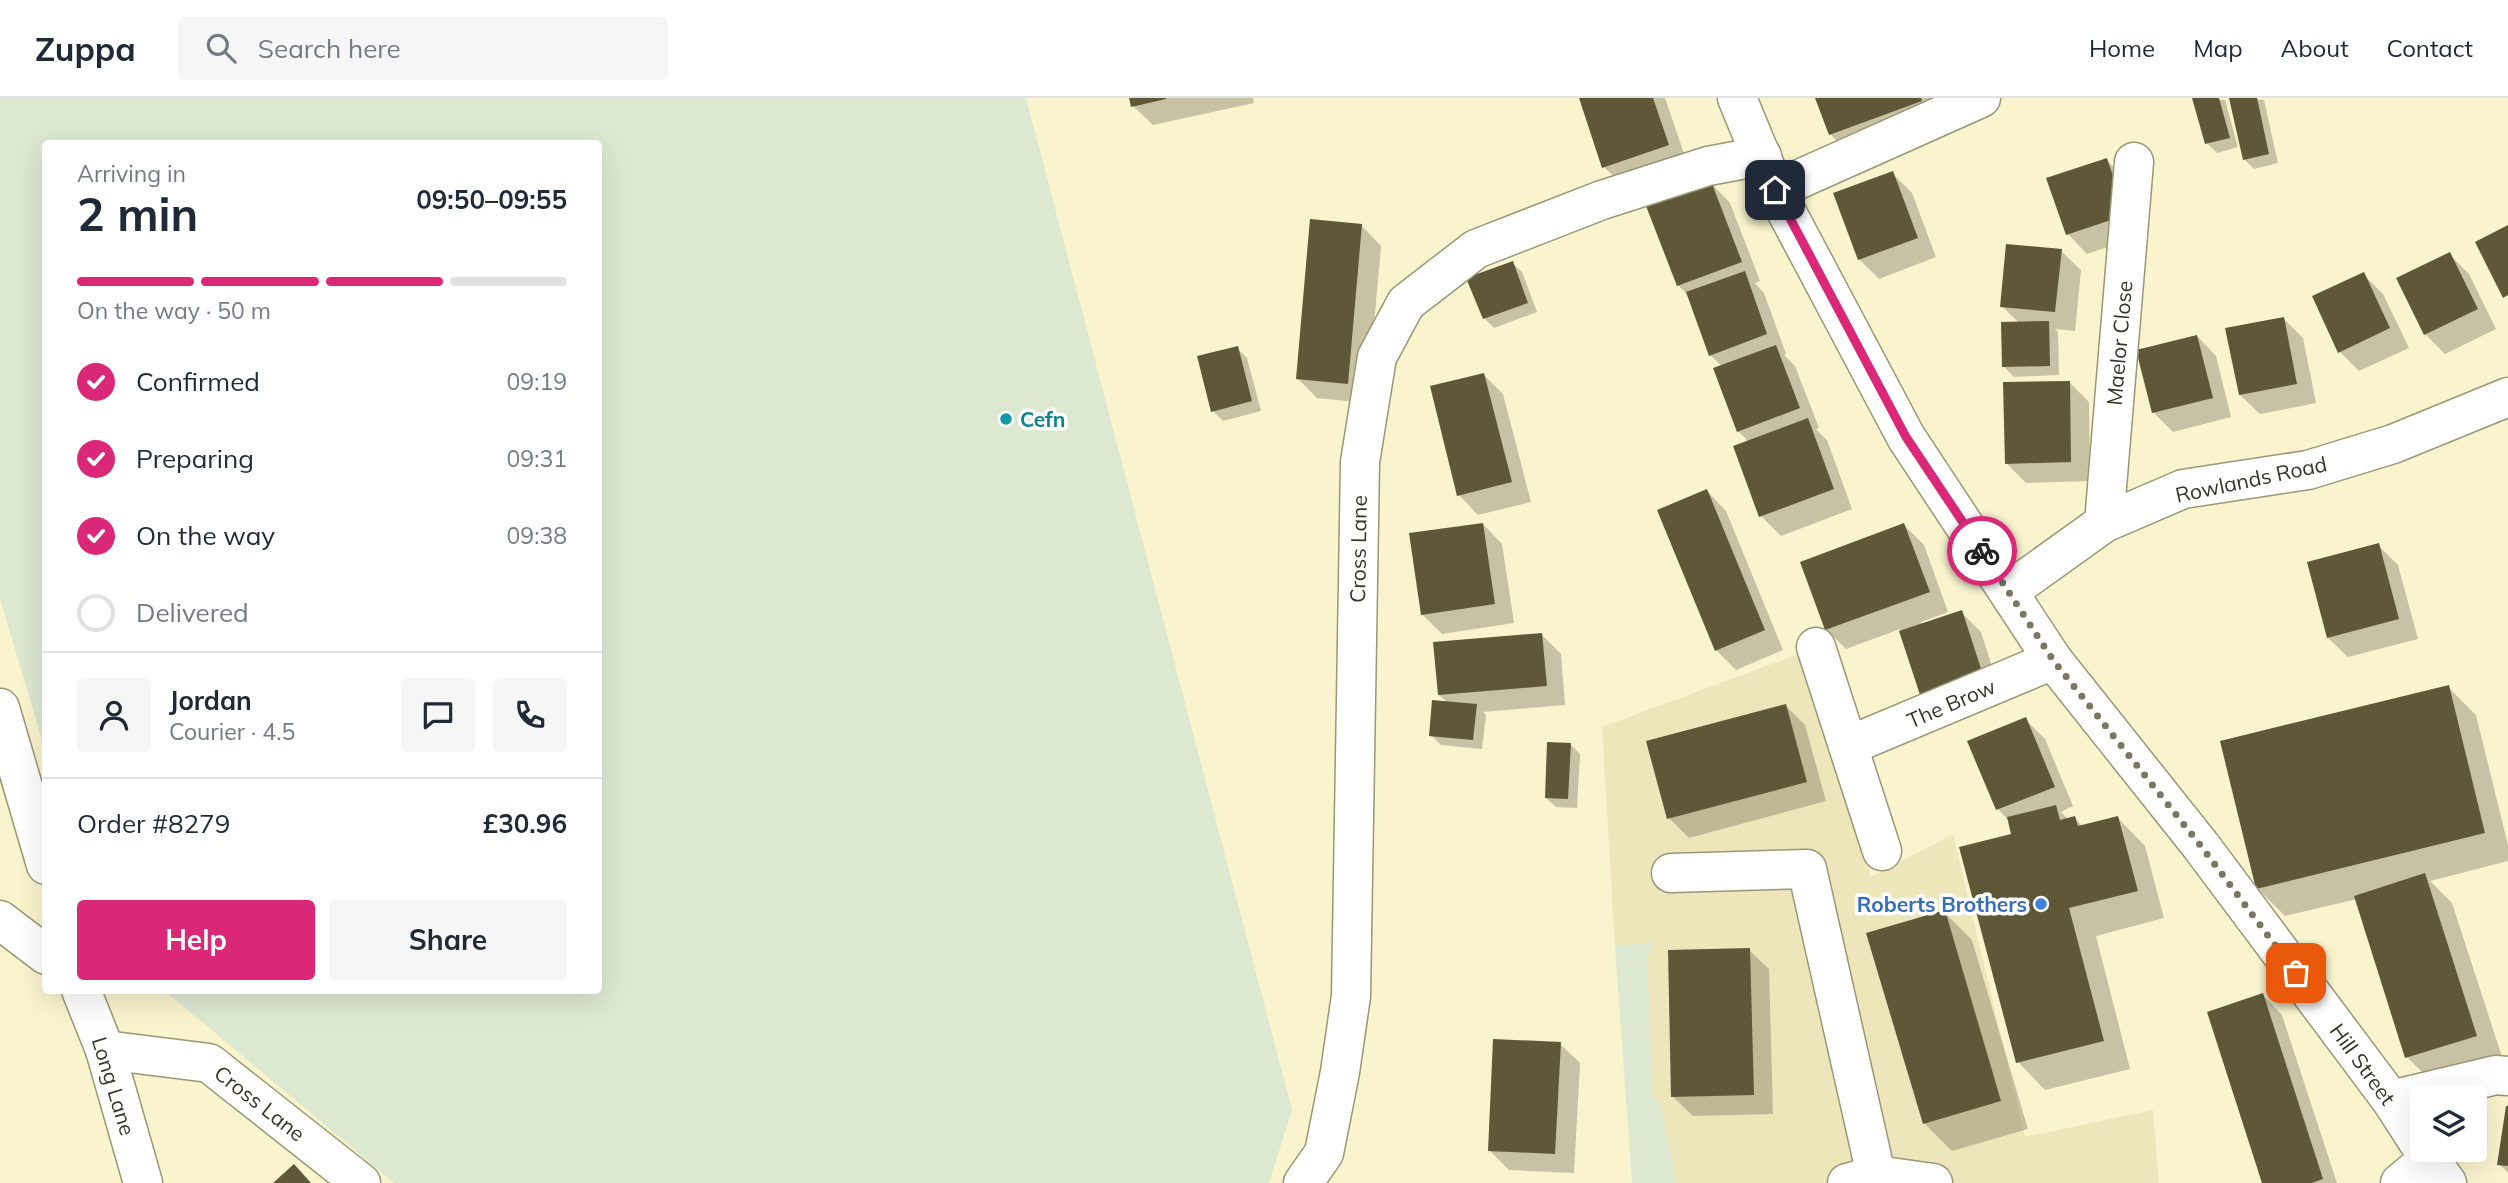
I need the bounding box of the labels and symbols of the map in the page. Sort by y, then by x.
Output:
pin [1745,160,1805,220]
street label: Maelor Close [2101,279,2137,407]
place label: Cefn [1020,406,1066,432]
marker: Cefn [998,411,1014,427]
street label: Rowlands Road [2173,450,2329,508]
street label: Cross Lane [1344,495,1372,603]
courier [1947,516,2017,586]
street label: The Brow [1903,673,1999,733]
place label: Roberts Brothers [1857,891,2027,917]
marker: Roberts Brothers [2033,896,2049,912]
pin [2266,943,2326,1003]
street label: Hill Street [2325,1018,2401,1110]
street label: Long Lane [87,1034,141,1138]
street label: Cross Lane [209,1060,311,1146]

